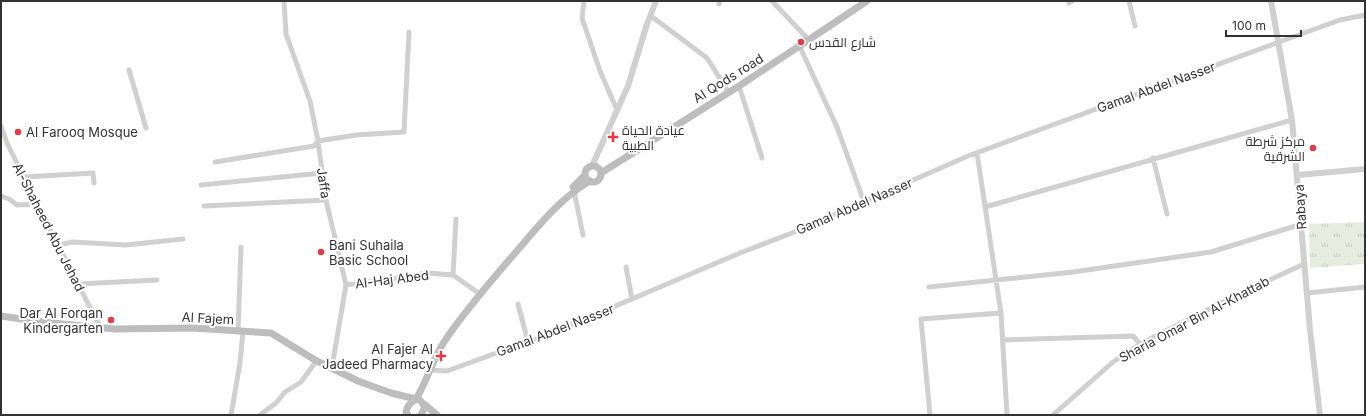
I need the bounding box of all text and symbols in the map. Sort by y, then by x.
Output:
scale bar [1226,12,1301,38]
text: 100 m [1232,18,1266,33]
place label: شارع القدس [809,34,876,51]
marker: شارع القدس [796,37,806,47]
street label: Al Qods road [690,50,766,106]
street label: Gamal Abdel Nasser [1095,58,1218,116]
place label: عيادة الحياة الطبية [622,122,685,153]
place label: Al Farooq Mosque [26,124,138,140]
marker: Al Farooq Mosque [13,127,23,137]
marker: عيادة الحياة الطبية [607,131,619,143]
place label: مركز شرطة الشرقية [1245,133,1305,164]
marker: مركز شرطة الشرقية [1308,143,1318,153]
street label: Al-Shaheed Abu Jehad [10,160,88,294]
street label: Jaffa [314,166,334,200]
street label: Gamal Abdel Nasser [793,174,915,238]
street label: Rabaya [1290,184,1310,230]
place label: Bani Suhaila Basic School [329,237,408,268]
marker: Bani Suhaila Basic School [316,247,326,257]
street label: Al-Haj Abed [354,267,430,291]
street label: Sharia Omar Bin Al-Khattab [1116,272,1272,366]
street label: Gamal Abdel Nasser [494,300,616,360]
place label: Dar Al Forqan Kindergarten [19,305,103,336]
street label: Al Fajem [181,309,235,327]
marker: Dar Al Forqan Kindergarten [106,315,116,325]
place label: Al Fajer Al Jadeed Pharmacy [322,341,433,372]
marker: Al Fajer Al Jadeed Pharmacy [436,351,446,361]

